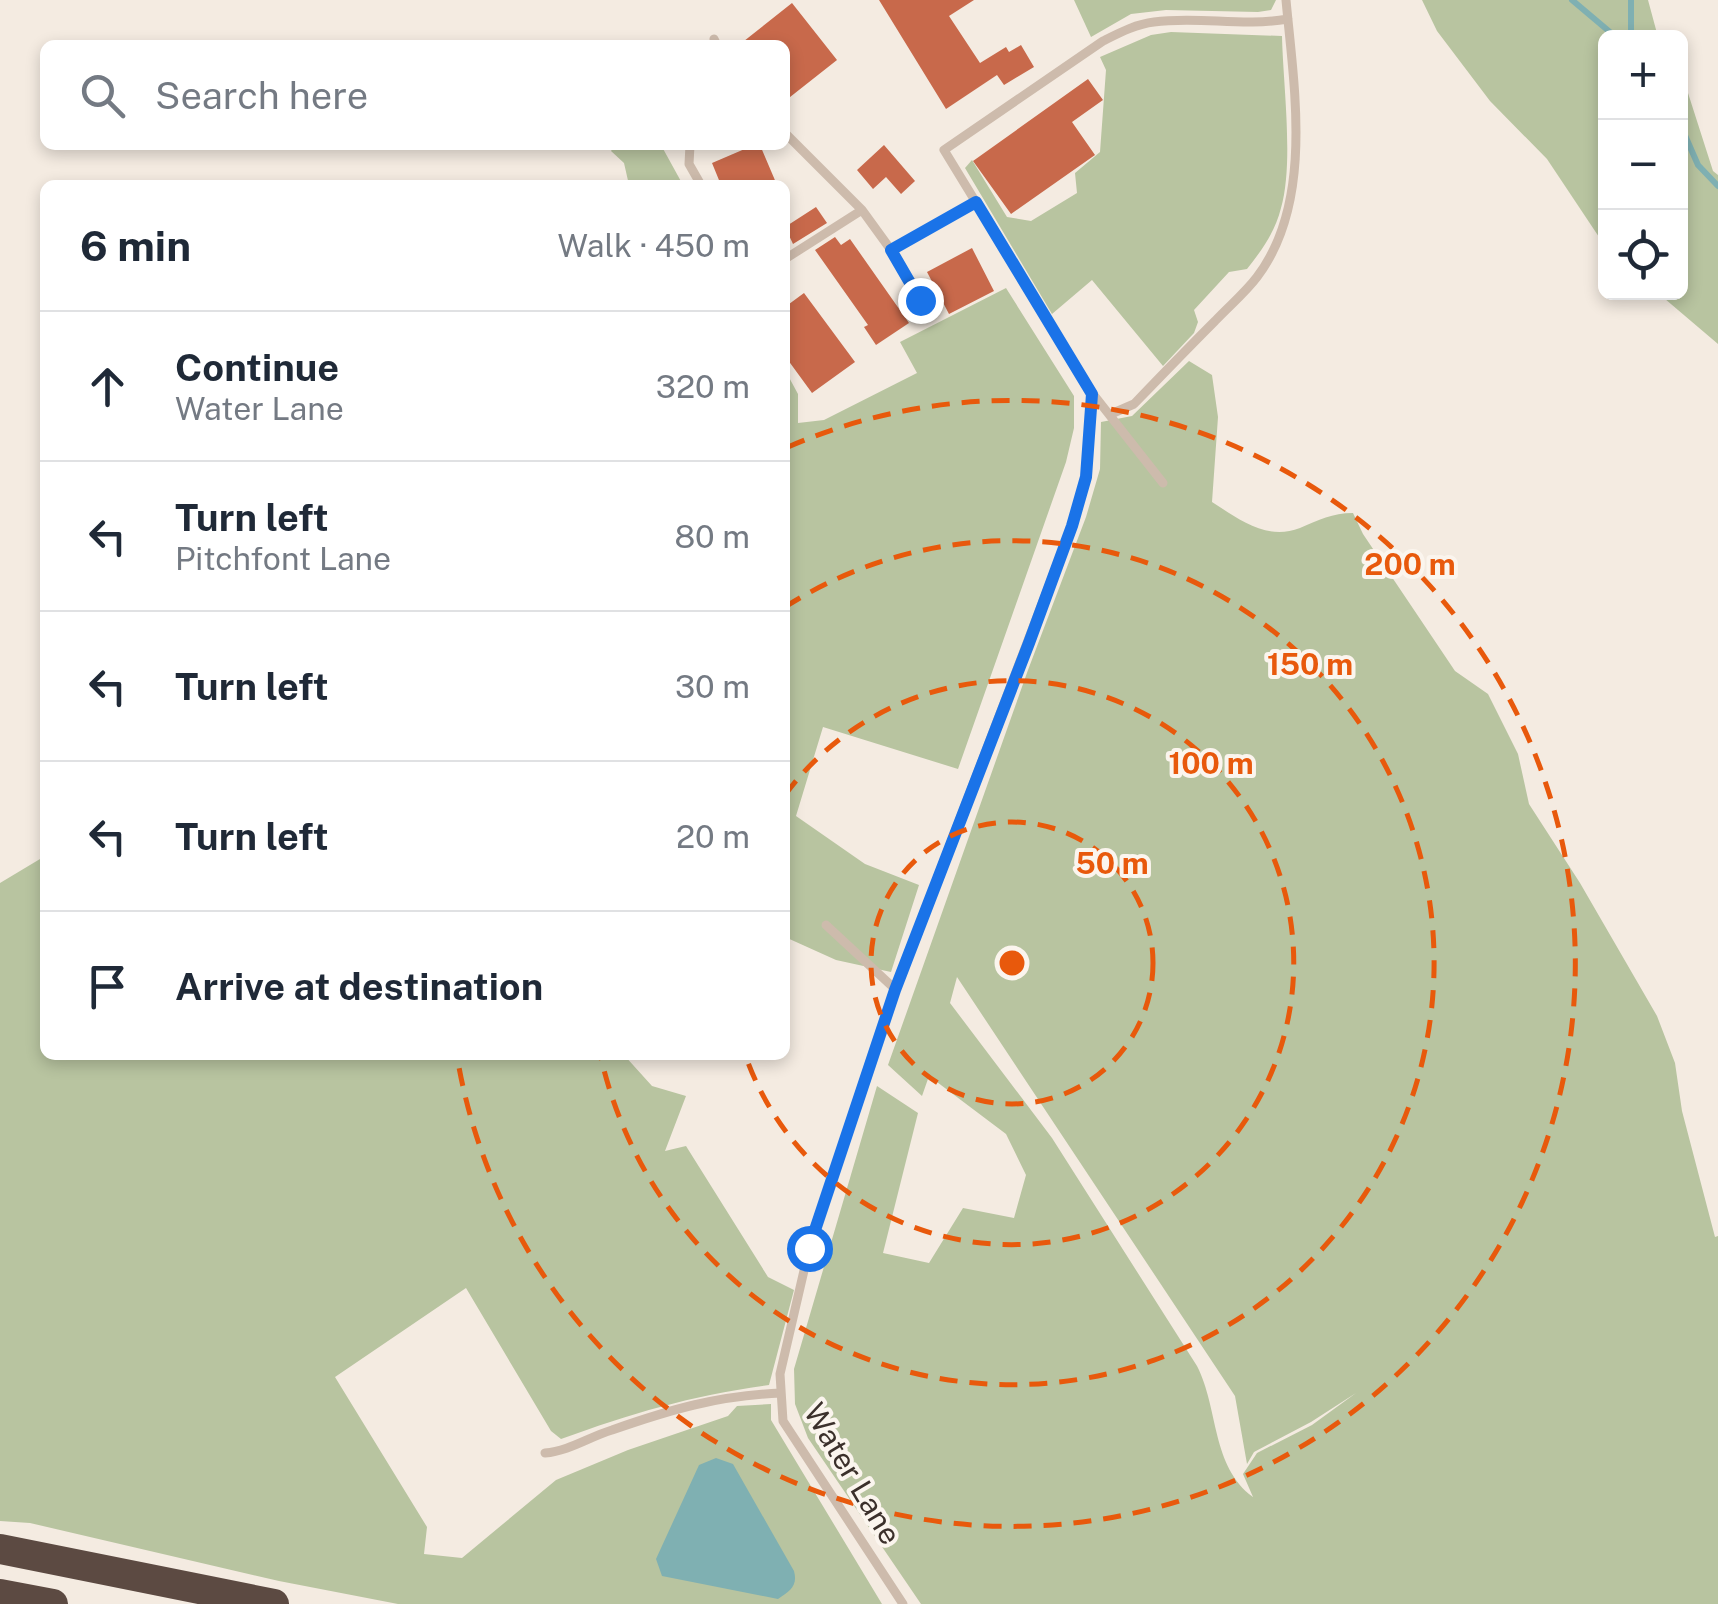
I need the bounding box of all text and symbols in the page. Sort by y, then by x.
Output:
map controls [1598,30,1688,300]
button: + [1598,30,1688,120]
search box [40,40,790,150]
icon: search [75,68,130,123]
text: Search here [155,73,368,118]
button: − [1598,120,1688,210]
button: locate [1598,210,1688,300]
text: 6 min [80,221,191,270]
text: Walk · 450 m [558,227,750,264]
route end [898,278,944,324]
text: Continue [175,345,339,390]
icon: ahead [80,359,135,414]
text: 320 m [656,368,750,405]
text: Water Lane [175,390,344,427]
text: Turn left [175,495,329,540]
icon: left [80,509,135,564]
text: 80 m [674,518,750,555]
text: Pitchfont Lane [175,540,391,577]
text: 200 m [1364,546,1456,582]
text: 150 m [1267,646,1353,682]
icon: left [80,659,135,714]
text: Turn left [175,664,329,709]
text: 30 m [675,668,750,705]
text: 100 m [1168,745,1254,781]
icon: left [80,809,135,864]
text: Turn left [175,814,329,859]
text: 20 m [676,818,750,855]
text: 50 m [1075,845,1149,881]
centre of rings [994,945,1030,981]
icon: arrive [80,959,135,1014]
text: Arrive at destination [175,964,543,1009]
route start [787,1226,833,1272]
street label: Water Lane [797,1396,909,1551]

